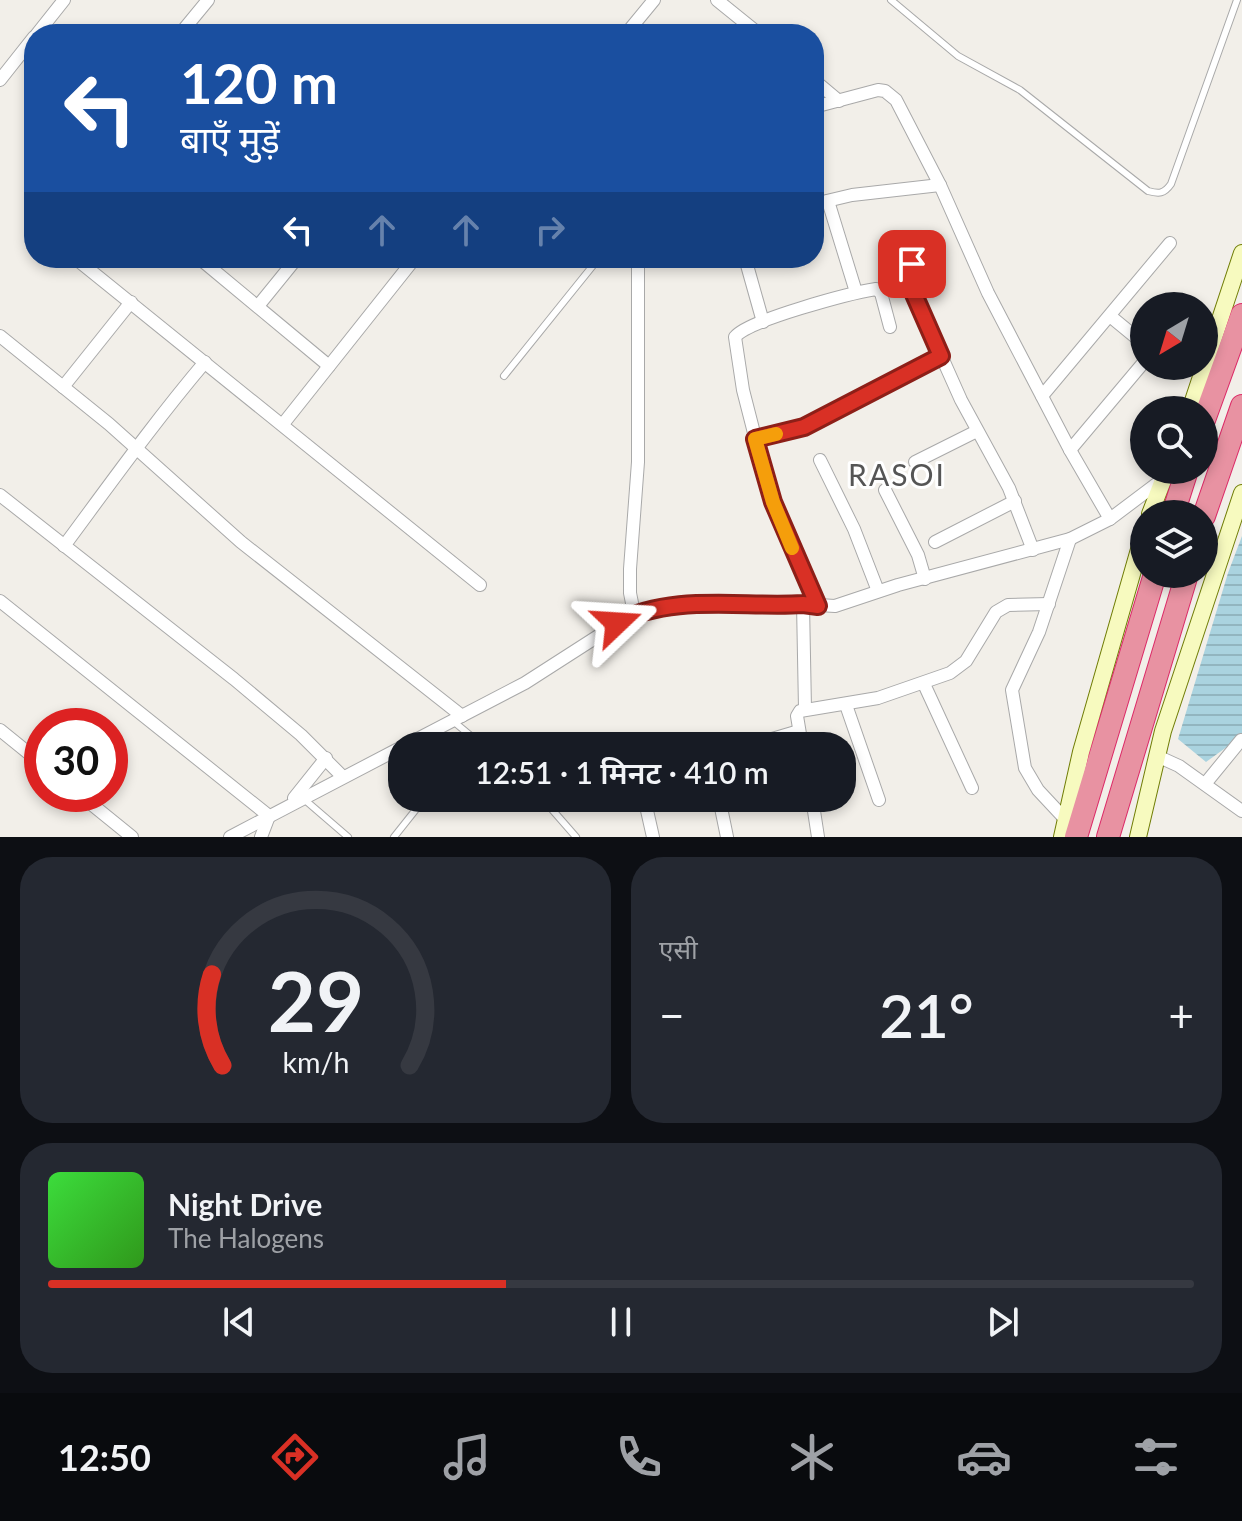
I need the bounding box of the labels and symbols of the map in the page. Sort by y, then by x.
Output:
pin [878,230,946,298]
north arrow [1130,292,1218,380]
district label: RASOI [848,456,946,492]
position arrow [575,581,659,665]
speed limit sign: 30 [24,708,128,812]

